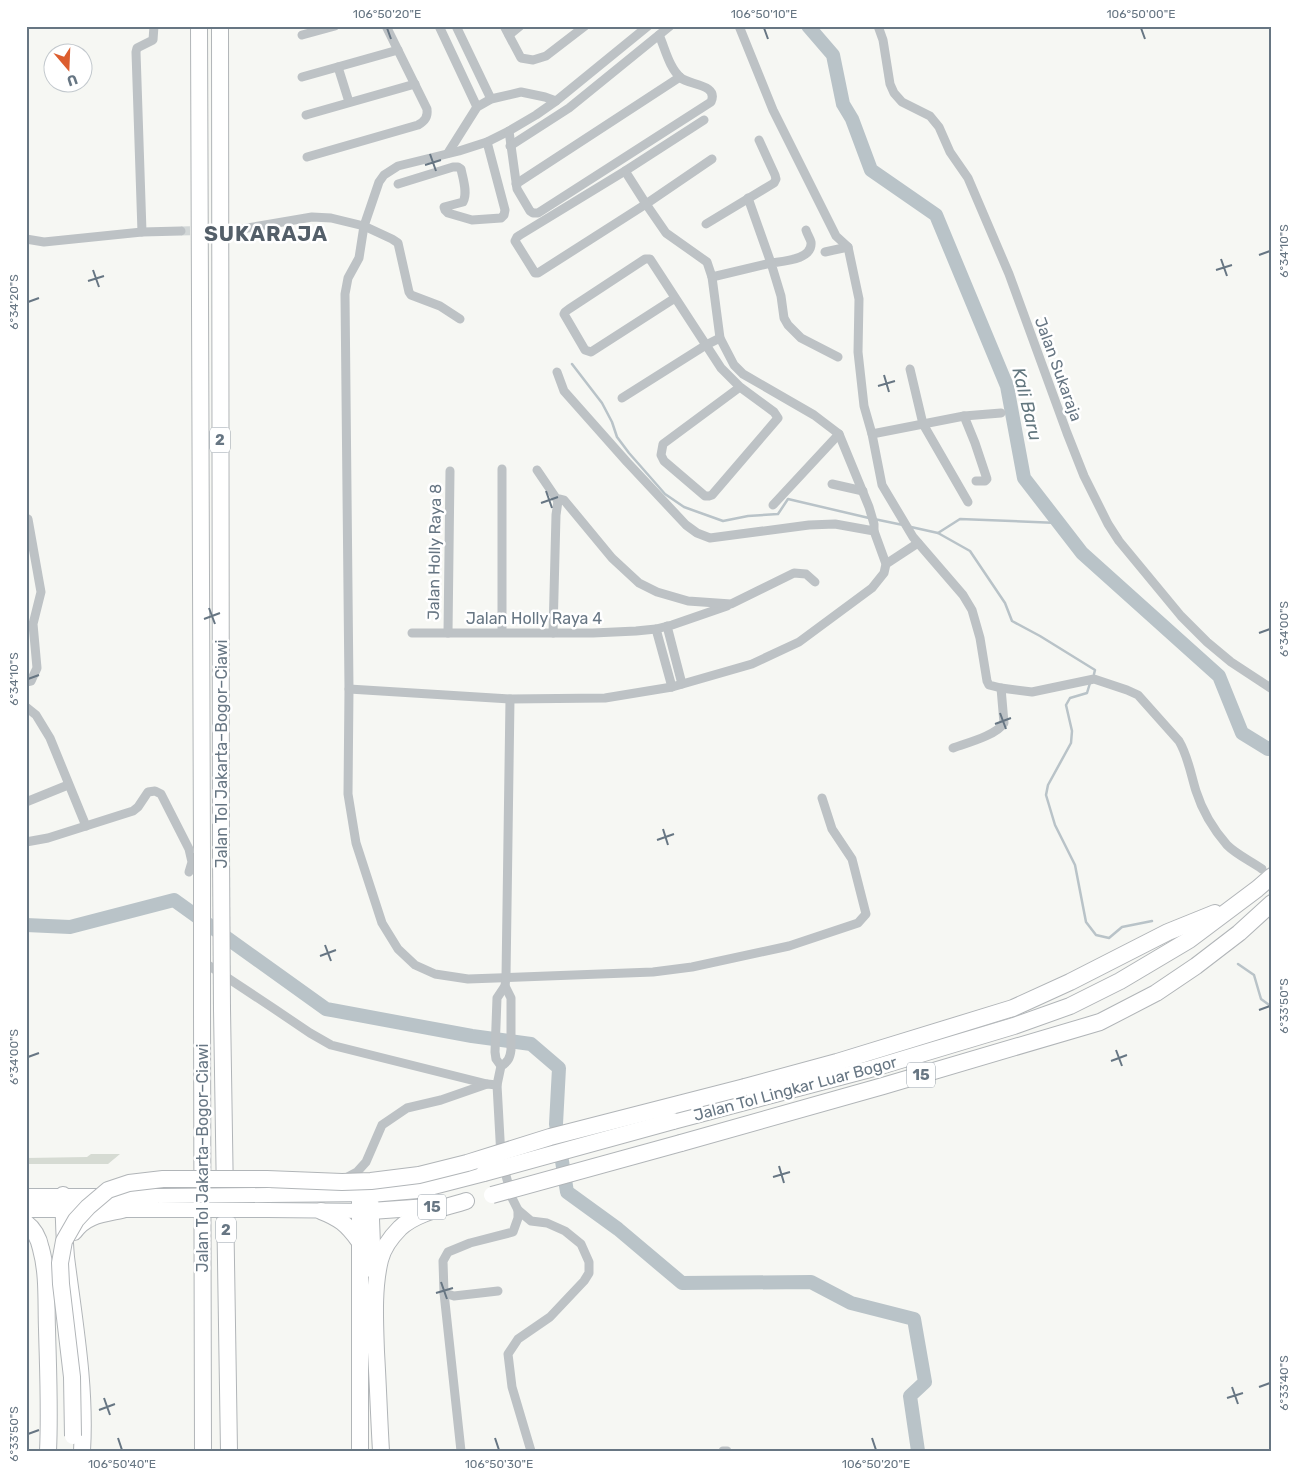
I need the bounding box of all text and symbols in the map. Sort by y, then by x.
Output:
text: 106°50'20"E [353,7,421,21]
text: 106°50'10"E [731,7,797,21]
text: 106°50'00"E [1106,7,1176,21]
north arrow [42,42,92,92]
text: U [65,70,80,90]
district label: SUKARAJA [204,221,328,246]
text: 6°34'10"S [1277,224,1291,278]
text: 6°34'20"S [7,274,21,330]
street label: Jalan Sukaraja [1031,314,1086,424]
water label: Kali Baru [1007,365,1047,443]
road number: 2 [210,428,230,452]
street label: Jalan Holly Raya 8 [424,484,445,620]
text: 6°34'00"S [1277,601,1291,657]
street label: Jalan Holly Raya 4 [466,609,602,628]
street label: Jalan Tol Jakarta–Bogor–Ciawi [212,640,231,868]
text: 6°34'10"S [7,652,21,706]
text: 6°33'50"S [1277,978,1291,1034]
text: 6°34'00"S [7,1029,21,1085]
street label: Jalan Tol Jakarta–Bogor–Ciawi [193,1044,212,1272]
street label: Jalan Tol Lingkar Luar Bogor [691,1052,899,1125]
road number: 15 [907,1062,935,1088]
road number: 15 [418,1194,446,1220]
road number: 2 [216,1218,236,1242]
text: 6°33'40"S [1277,1355,1291,1411]
text: 6°33'50"S [7,1406,21,1462]
text: 106°50'40"E [88,1457,156,1471]
text: 106°50'30"E [465,1457,533,1471]
text: 106°50'20"E [842,1457,910,1471]

